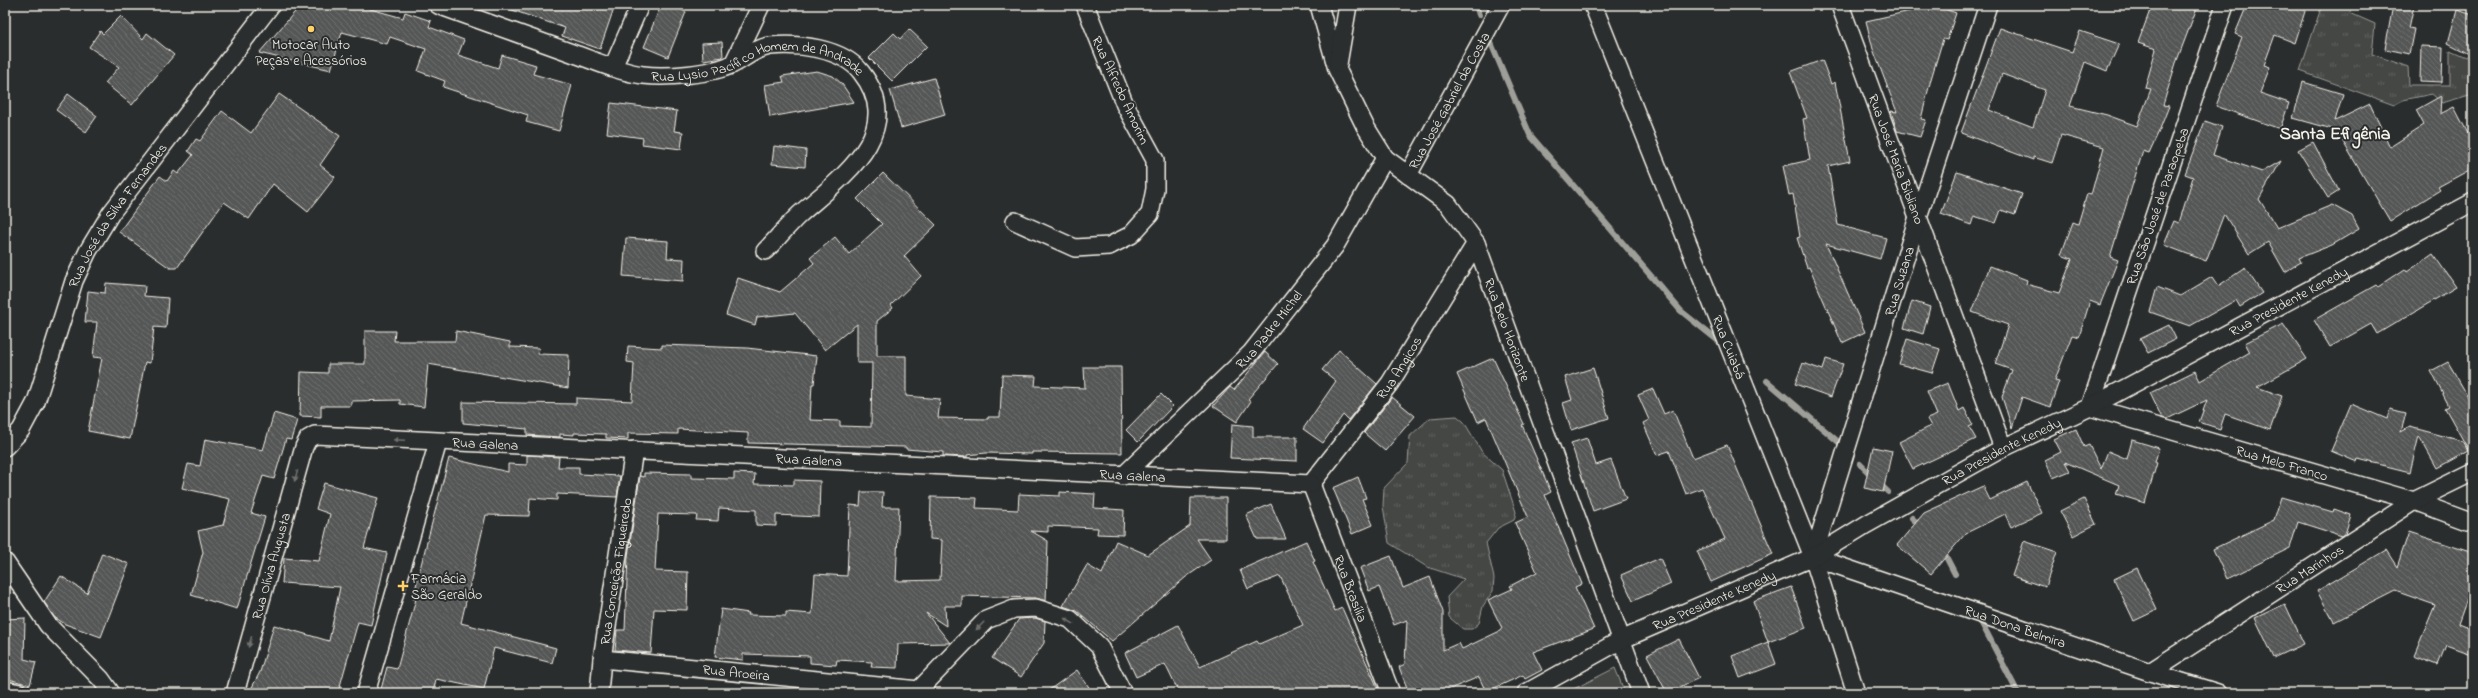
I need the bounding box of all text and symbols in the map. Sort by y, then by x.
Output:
marker: Motocar Auto Peças e Acessórios [306,24,316,34]
street label: Rua José Gabriel da Costa [1404,29,1496,174]
street label: Rua Alfredo Amorim [1085,33,1154,148]
place label: Motocar Auto Peças e Acessórios [255,35,367,72]
text: Rua Lysio Pacífico Homem de Andrade [651,36,869,88]
street label: Rua Lysio Pacífico Homem de Andrade [643,67,867,87]
street label: Rua José Maria Bibliano [1862,91,1929,228]
district label: Santa Efigênia [2280,122,2391,149]
street label: Rua São José de Paraopeba [2122,125,2195,288]
street label: Rua José da Silva Fernandes [64,139,173,290]
street label: Rua Suzana [1880,244,1921,319]
street label: Rua Presidente Kenedy [2226,262,2353,343]
street label: Rua Belo Horizonte [1478,275,1535,386]
street label: Rua Padre Michel [1231,286,1308,375]
street label: Rua Cuiabá [1706,312,1750,382]
street label: Rua Angicos [1372,333,1428,405]
street label: Rua Presidente Kenedy [1938,413,2066,492]
street label: Rua Galena [452,433,519,457]
one-way arrow [393,437,405,444]
street label: Rua Melo Franco [2233,441,2330,487]
street label: Rua Galena [775,449,842,473]
street label: Rua Galena [1099,465,1166,489]
one-way arrow [293,470,299,482]
street label: Rua Conceição Figueiredo [595,497,639,646]
street label: Rua Olívia Augusta [247,510,297,622]
street label: Rua Marinhos [2272,540,2349,600]
street label: Rua Brasília [1327,553,1372,626]
street label: Rua Presidente Kenedy [1650,565,1780,637]
place label: Farmácia São Geraldo [410,569,482,606]
marker: Farmácia São Geraldo [398,581,408,591]
street label: Rua Dona Belmira [1962,600,2068,655]
one-way arrow [1063,617,1075,624]
one-way arrow [975,621,985,631]
one-way arrow [246,635,252,648]
street label: Rua Aroeira [701,660,771,687]

